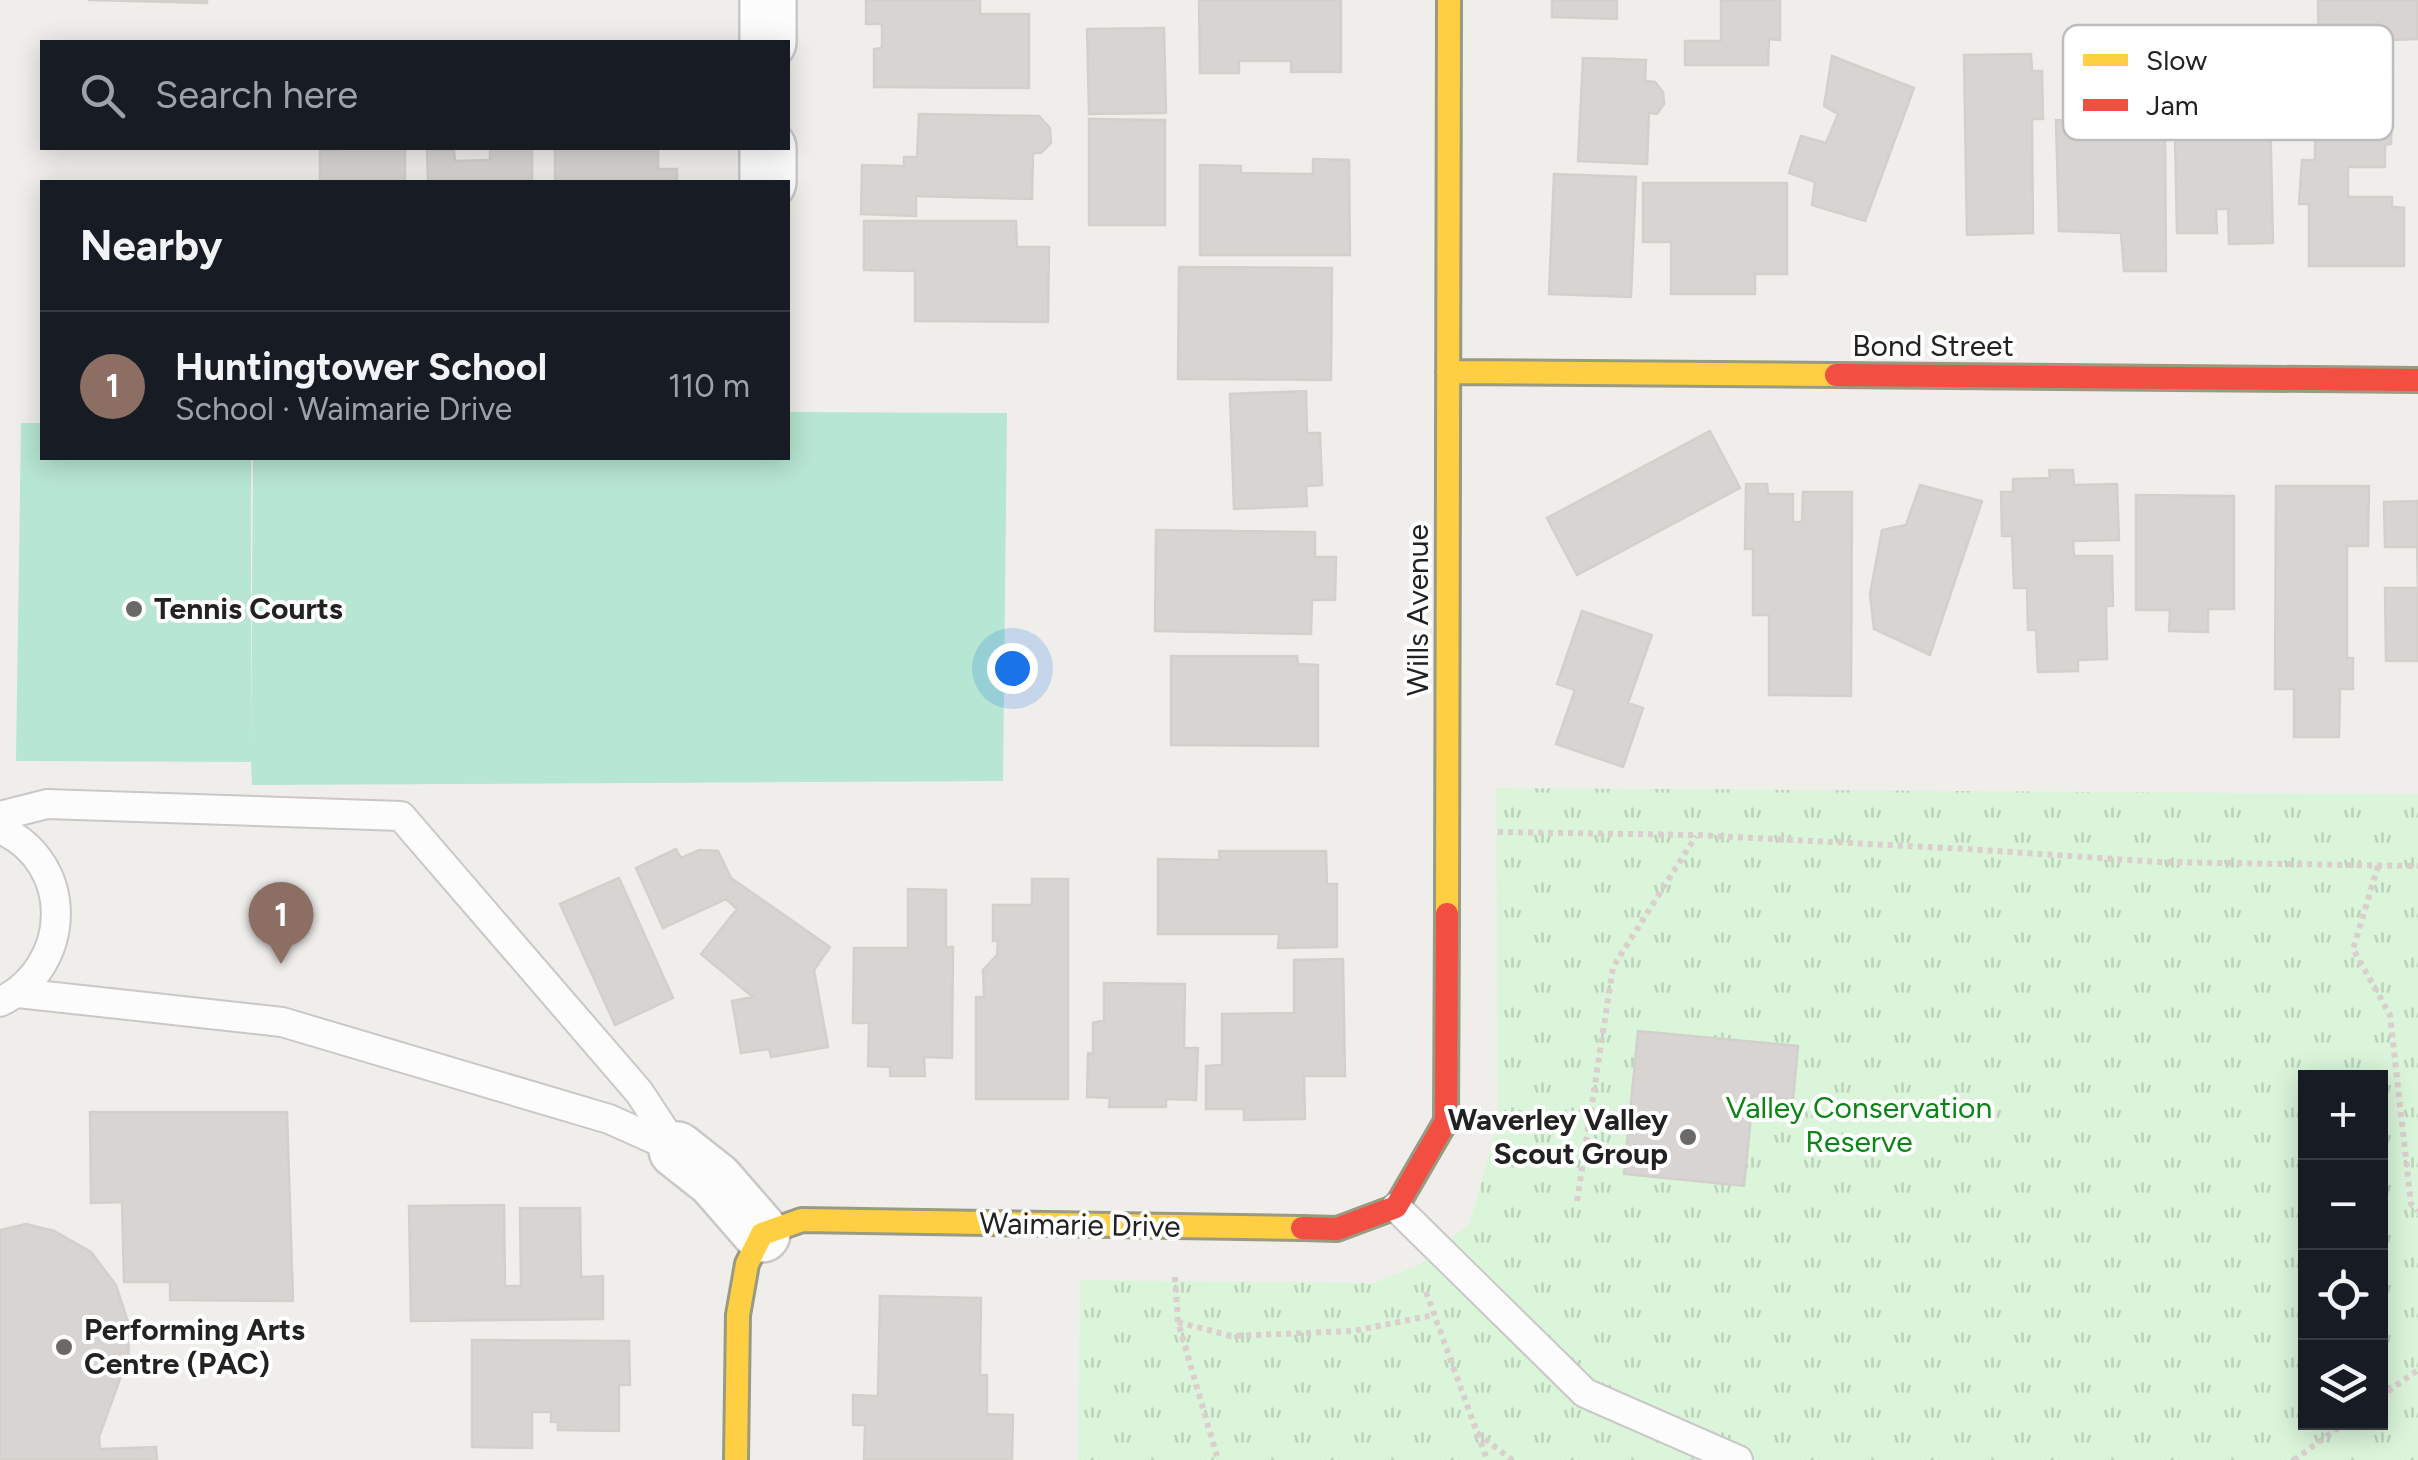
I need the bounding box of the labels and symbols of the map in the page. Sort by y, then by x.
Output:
legend [2063,25,2393,140]
text: Slow [2146,43,2207,77]
text: Jam [2146,88,2199,122]
street label: Bond Street [1852,327,2014,364]
street label: Wills Avenue [1399,524,1436,696]
place label: Tennis Courts [154,590,343,627]
marker: Tennis Courts [123,598,145,620]
your location [987,643,1038,694]
pin: 1 [248,882,314,964]
park label: Valley Conservation Reserve [1726,1089,1992,1160]
place label: Waverley Valley Scout Group [1448,1101,1669,1172]
marker: Waverley Valley Scout Group [1677,1126,1699,1148]
street label: Waimarie Drive [979,1204,1181,1245]
place label: Performing Arts Centre (PAC) [84,1311,305,1382]
marker: Performing Arts Centre (PAC) [53,1336,75,1358]

